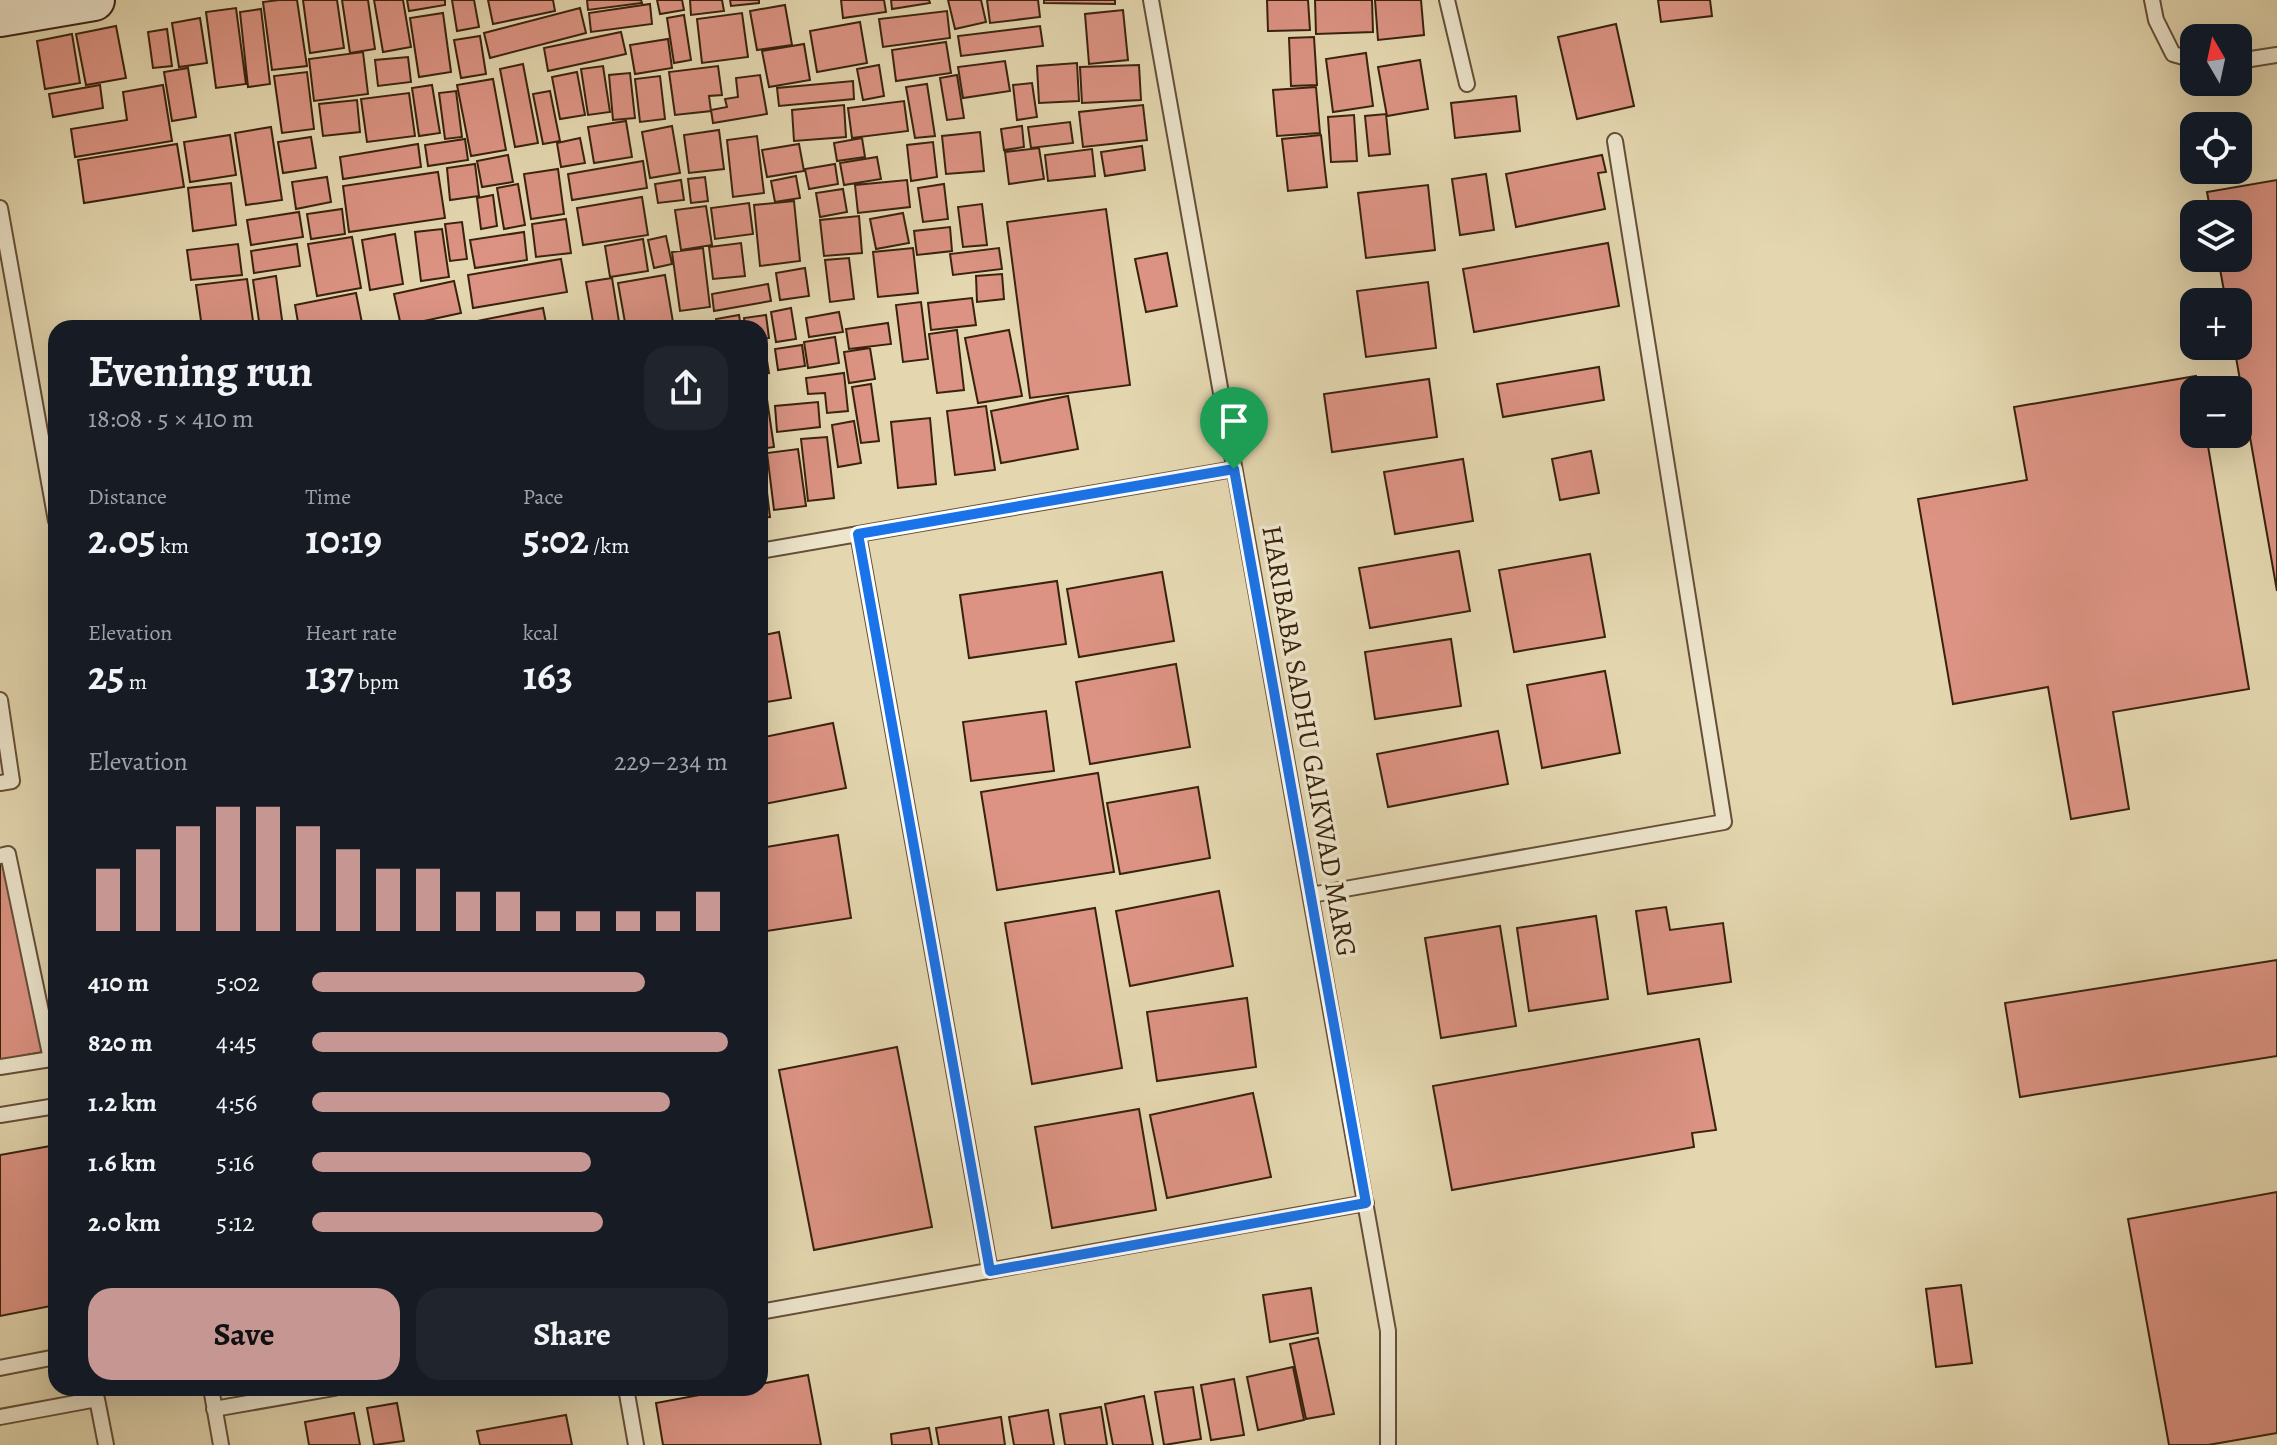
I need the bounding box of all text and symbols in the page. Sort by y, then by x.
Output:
north arrow [2180,24,2252,96]
map controls [2180,24,2252,448]
button: locate [2180,112,2252,184]
button: layers [2180,200,2252,272]
button: + [2180,288,2252,360]
text: Evening run [88,341,313,401]
button: share [644,346,728,430]
button: − [2180,376,2252,448]
pin [1200,387,1268,469]
icon: arrive [1212,399,1256,443]
text: 18:08 · 5 × 410 m [88,401,254,436]
text: Distance [88,482,167,512]
text: Time [305,482,351,512]
text: Pace [523,482,563,512]
text: 2.05 [88,512,156,567]
text: 10:19 [305,512,382,567]
text: 5:02 [523,512,589,567]
street label: HARIBABA SADHU GAIKWAD MARG [1252,522,1366,960]
text: km [156,531,189,561]
text: /km [589,531,630,561]
text: Elevation [88,618,172,648]
text: Heart rate [305,618,397,648]
text: kcal [523,618,558,648]
text: 25 [88,648,124,703]
text: 137 [305,648,354,703]
text: 163 [523,648,573,703]
text: m [124,667,147,697]
text: bpm [354,667,399,697]
text: Elevation [88,744,188,779]
text: 229–234 m [614,744,728,779]
text: 410 m [88,965,149,1000]
text: 5:02 [216,965,260,1000]
text: 820 m [88,1025,152,1060]
text: 4:45 [216,1025,257,1060]
text: 1.2 km [88,1085,157,1120]
text: 4:56 [216,1085,257,1120]
text: 1.6 km [88,1145,156,1180]
text: 5:16 [216,1145,254,1180]
text: 2.0 km [88,1205,161,1240]
text: 5:12 [216,1205,255,1240]
button: Save [88,1288,400,1380]
button: Share [416,1288,728,1380]

